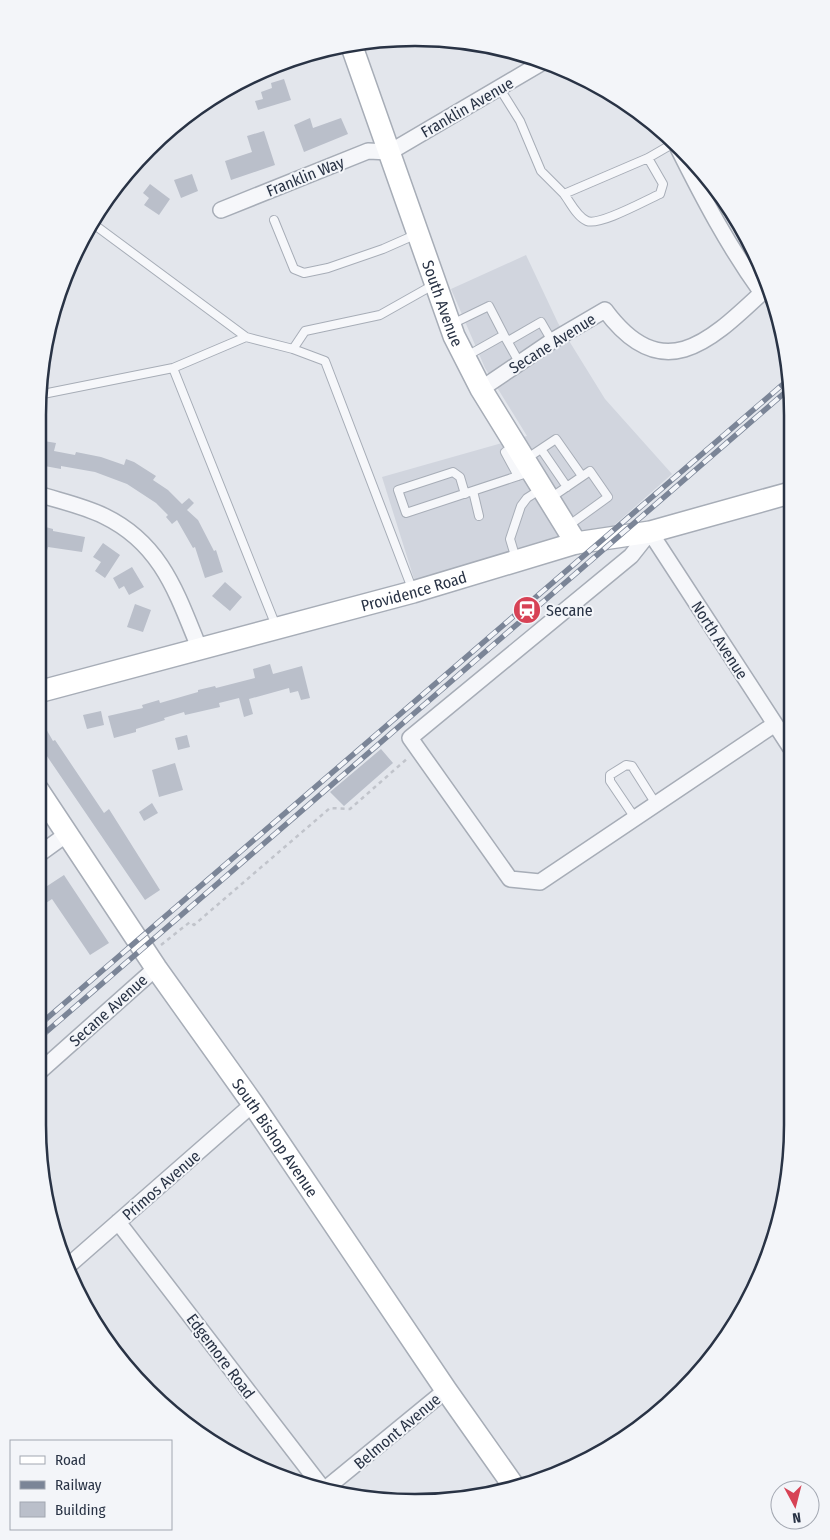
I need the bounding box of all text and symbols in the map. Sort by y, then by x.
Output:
street label: Franklin Avenue [418,73,517,142]
street label: Franklin Way [264,152,348,201]
street label: South Avenue [418,258,467,350]
street label: Secane Avenue [505,309,599,378]
street label: Providence Road [359,567,469,615]
station icon: Secane [512,595,542,625]
street label: North Avenue [687,598,752,683]
place label: Secane [546,601,593,620]
street label: Secane Avenue [65,970,151,1050]
street label: South Bishop Avenue [228,1075,322,1201]
street label: Primos Avenue [118,1146,204,1224]
street label: Edgemore Road [182,1310,259,1403]
street label: Belmont Avenue [350,1390,445,1473]
legend [10,1440,172,1530]
text: Road [55,1451,86,1469]
text: Railway [55,1476,102,1494]
north arrow [770,1480,820,1530]
text: Building [55,1501,106,1519]
text: N [791,1508,802,1526]

